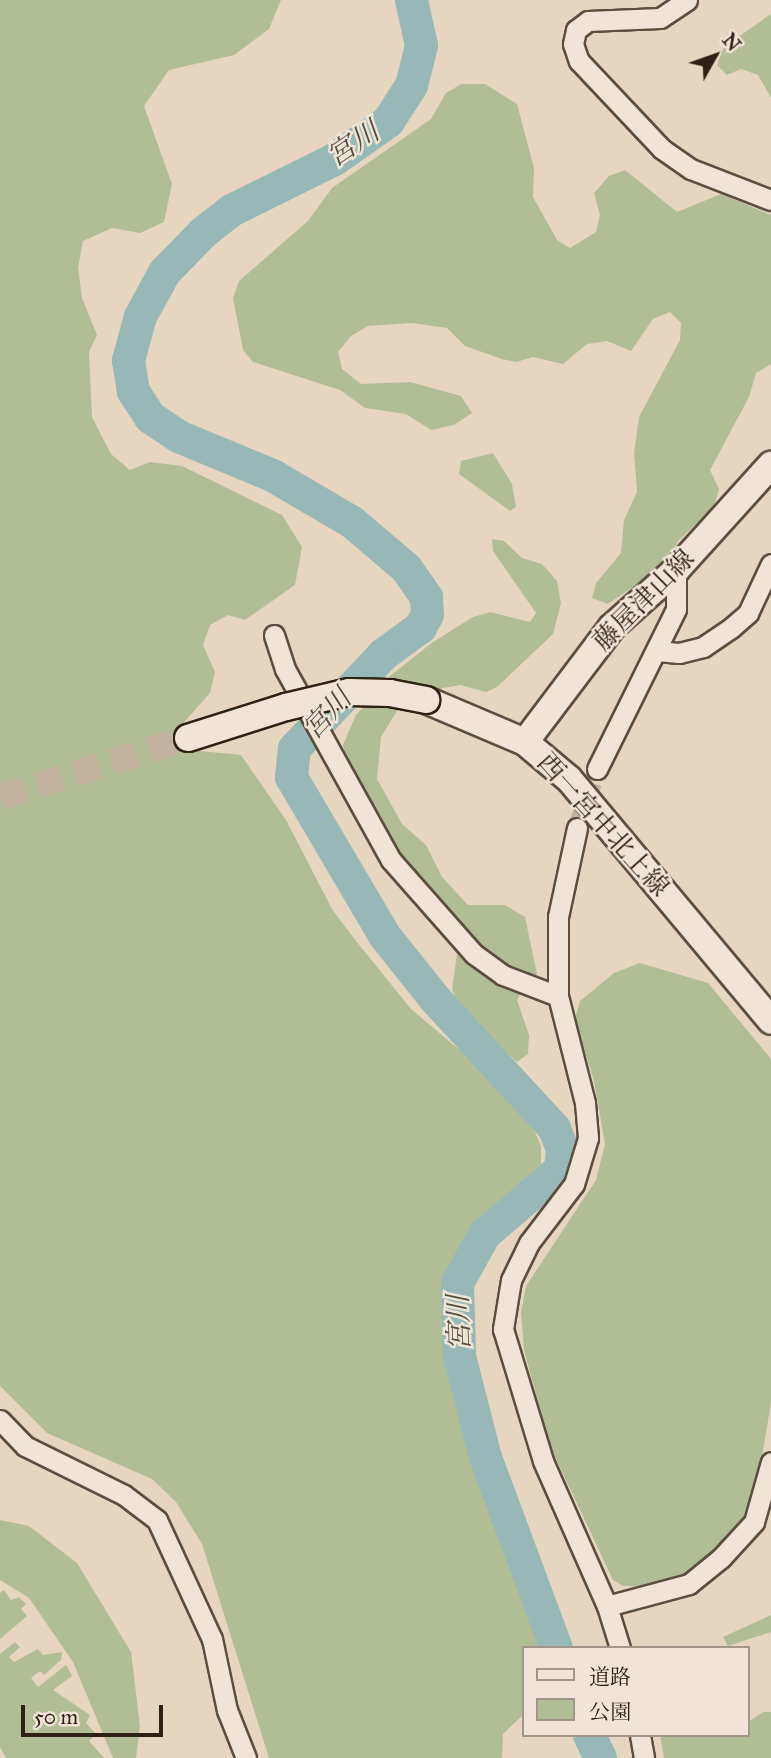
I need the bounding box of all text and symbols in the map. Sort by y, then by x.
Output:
north arrow [680,21,750,91]
text: N [717,29,745,56]
water label: 宮川 [320,114,386,174]
street label: 藤屋津山線 [587,543,701,657]
water label: 宮川 [296,682,358,746]
street label: 西一宮中北上線 [531,747,675,903]
water label: 宮川 [441,1294,477,1352]
legend [522,1646,750,1737]
text: 道路 [589,1664,631,1690]
scale bar [24,1692,166,1736]
text: 公園 [589,1699,631,1725]
text: 50 m [34,1704,78,1730]

